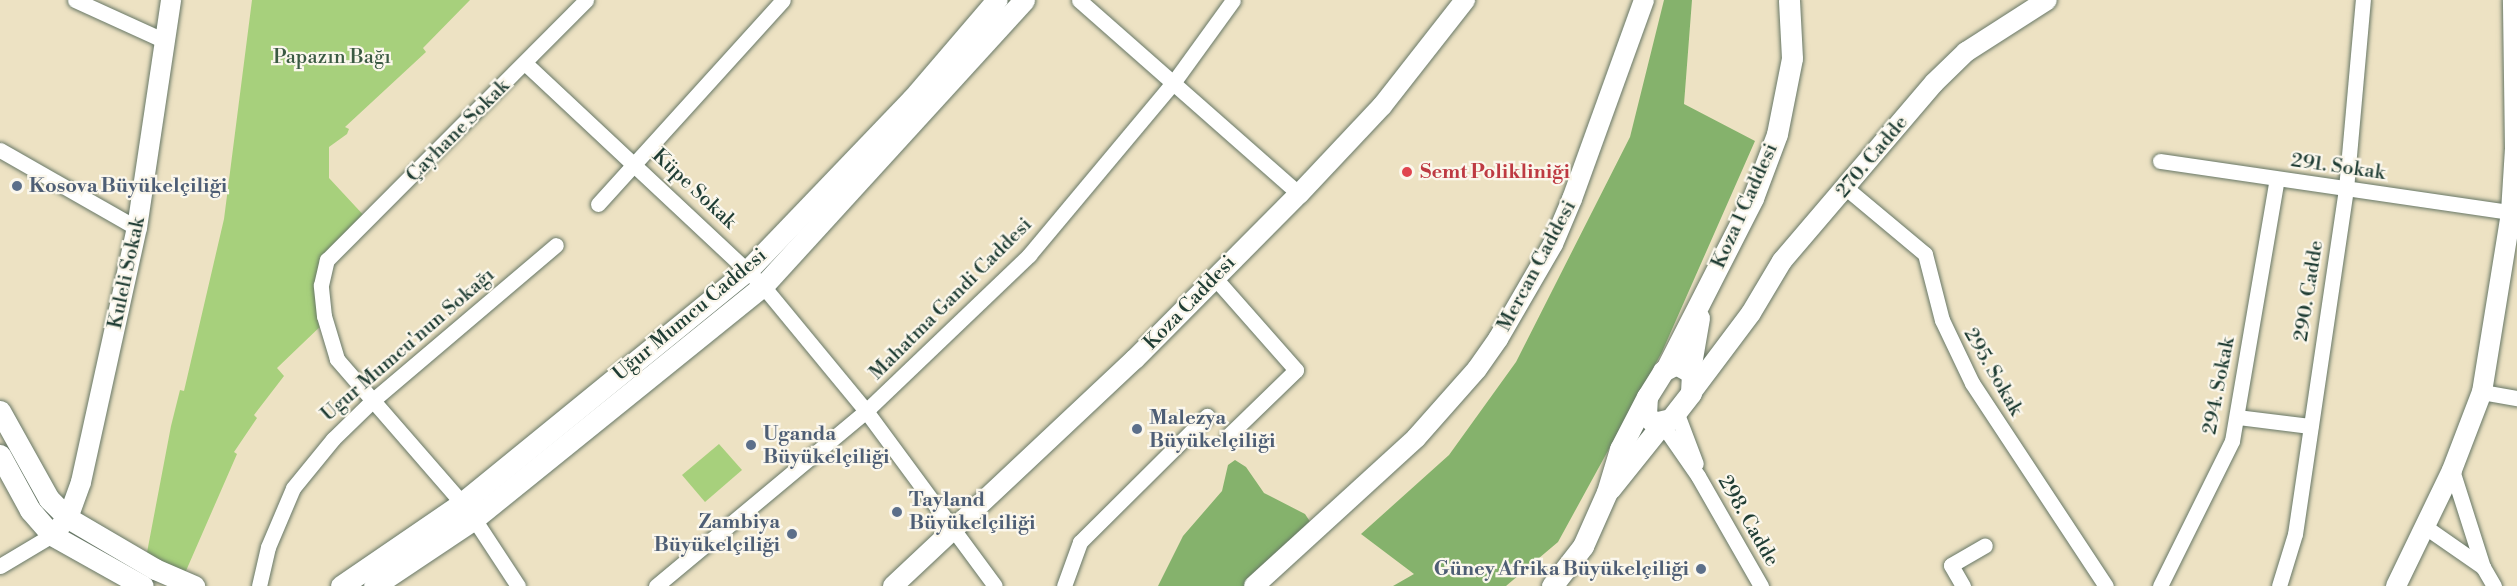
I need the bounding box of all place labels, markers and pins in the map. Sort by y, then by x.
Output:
place label: Semt Polikliniği [1420,160,1570,184]
marker: Semt Polikliniği [1398,163,1416,181]
place label: Kosova Büyükelçiliği [29,174,227,198]
marker: Kosova Büyükelçiliği [10,179,24,193]
place label: Malezya Büyükelçiliği [1149,406,1275,453]
place label: Uganda Büyükelçiliği [763,422,889,469]
marker: Malezya Büyükelçiliği [1130,422,1144,436]
marker: Uganda Büyükelçiliği [744,438,758,452]
place label: Tayland Büyükelçiliği [909,488,1035,535]
marker: Tayland Büyükelçiliği [890,505,904,519]
place label: Zambiya Büyükelçiliği [654,510,780,557]
marker: Zambiya Büyükelçiliği [785,527,799,541]
place label: Güney Afrika Büyükelçiliği [1434,557,1689,581]
marker: Güney Afrika Büyükelçiliği [1694,562,1708,576]

